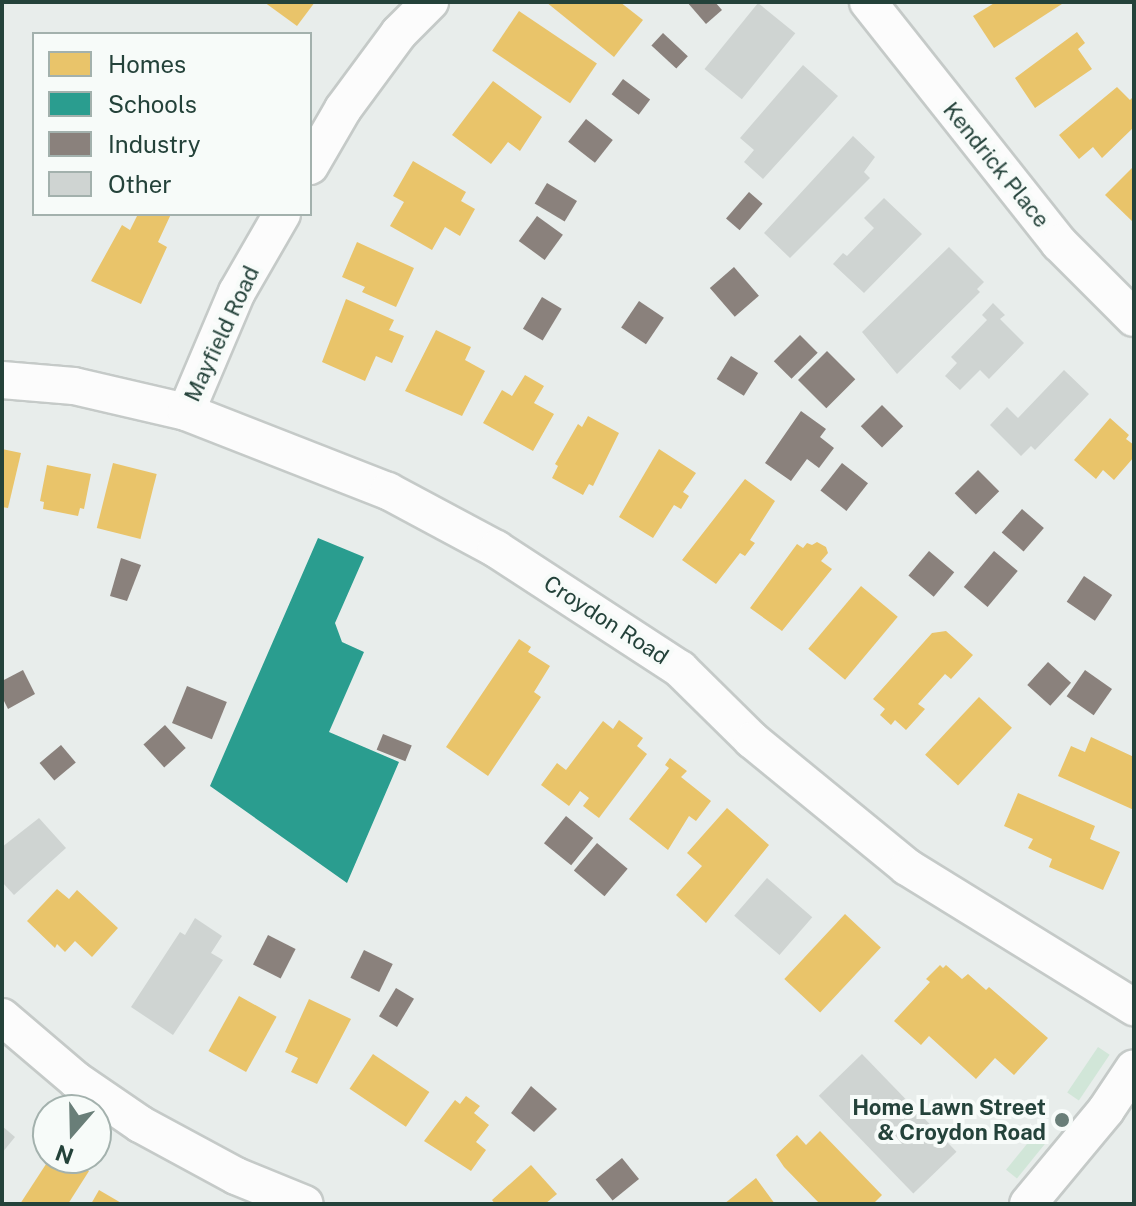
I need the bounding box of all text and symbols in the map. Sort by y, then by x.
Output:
legend [32,32,312,216]
text: Homes [108,50,186,78]
text: Schools [108,90,197,118]
street label: Kendrick Place [937,97,1055,233]
text: Industry [108,130,201,158]
text: Other [108,170,172,198]
street label: Mayfield Road [179,262,265,406]
street label: Croydon Road [539,570,673,670]
north arrow [32,1094,112,1174]
place label: Home Lawn Street & Croydon Road [852,1094,1046,1146]
marker: Home Lawn Street & Croydon Road [1053,1111,1071,1129]
text: N [52,1140,77,1170]

